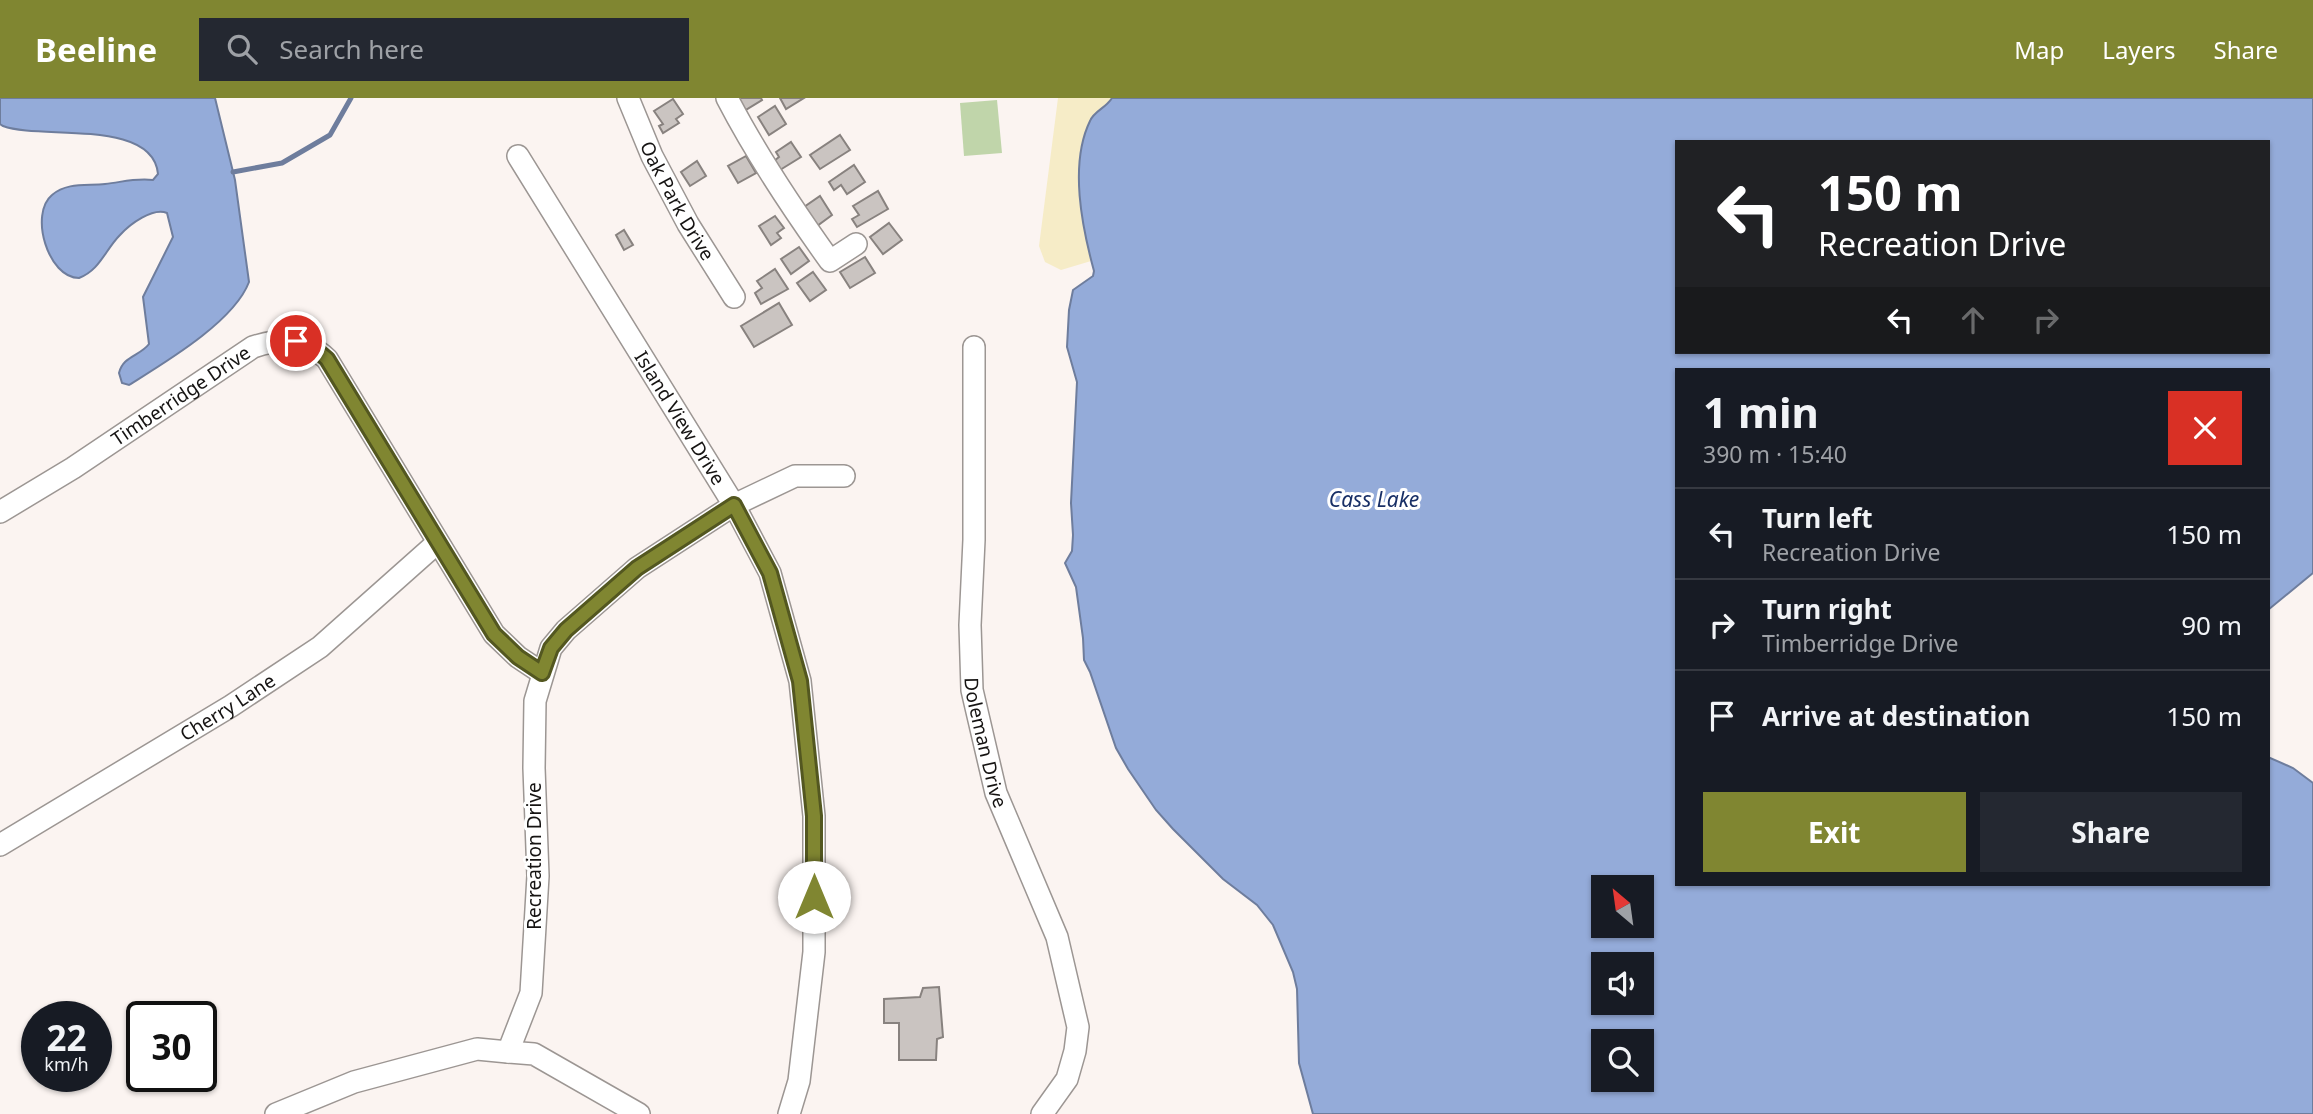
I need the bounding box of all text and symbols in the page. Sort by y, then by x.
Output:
search box [199,18,689,81]
text: Beeline [35,27,157,72]
icon: search [223,30,261,68]
text: Search here [279,31,424,67]
text: Map [2014,33,2064,66]
text: Layers [2102,33,2176,66]
text: Share [2214,33,2278,66]
street label: Oak Park Drive [634,137,721,265]
text: 150 m [1818,159,1963,225]
icon: left [1703,168,1794,259]
text: Recreation Drive [1818,222,2066,265]
icon: left [1881,301,1919,339]
icon: ahead [1954,301,1992,339]
icon: right [2027,301,2065,339]
pin [266,311,326,371]
icon: arrive [277,322,315,360]
street label: Timberridge Drive [106,340,255,452]
street label: Island View Drive [629,346,731,490]
text: 1 min [1703,383,1819,440]
button: close [2168,391,2242,465]
text: 390 m · 15:40 [1703,438,1847,470]
water label: Cass Lake [1329,485,1419,513]
text: Turn left [1762,500,1873,536]
icon: left [1703,515,1741,553]
text: 150 m [2166,516,2242,552]
text: Recreation Drive [1762,536,1940,568]
text: Turn right [1762,591,1892,627]
icon: right [1703,606,1741,644]
text: 90 m [2181,607,2242,643]
text: Timberridge Drive [1762,627,1958,659]
street label: Cherry Lane [175,667,280,747]
street label: Doleman Drive [959,677,1014,812]
icon: arrive [1703,697,1741,735]
text: Arrive at destination [1762,698,2031,734]
text: 150 m [2166,698,2242,734]
street label: Recreation Drive [521,782,547,930]
button: Exit [1703,792,1966,872]
button: Share [1980,792,2242,872]
position arrow [777,860,851,934]
north arrow [1591,875,1654,938]
map controls [1591,875,1654,1092]
button: sound [1591,952,1654,1015]
speed limit sign: 30 [126,1001,217,1092]
text: 22 [46,1014,87,1061]
button: search [1591,1029,1654,1092]
text: km/h [44,1052,89,1076]

